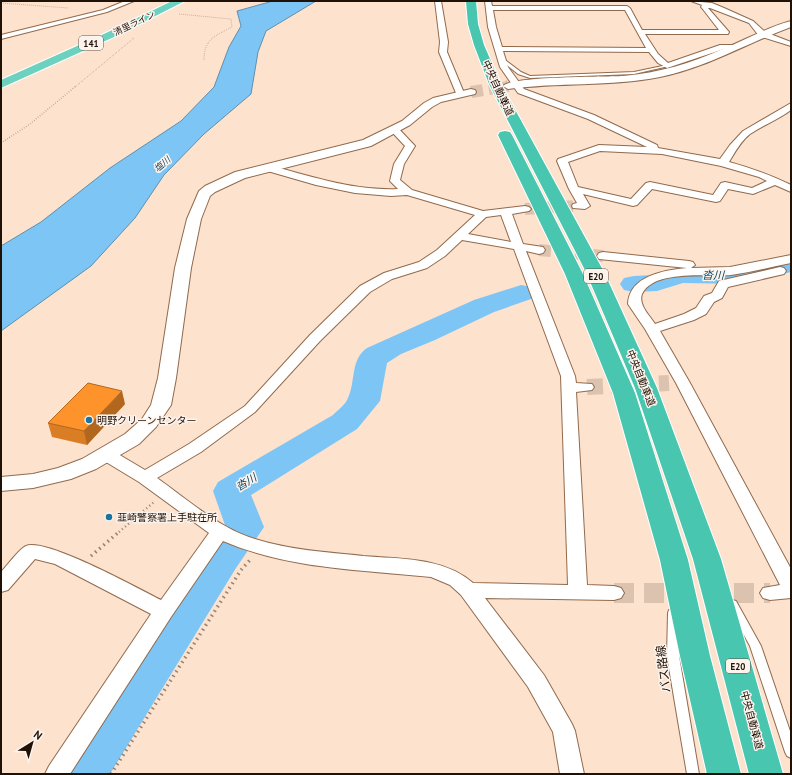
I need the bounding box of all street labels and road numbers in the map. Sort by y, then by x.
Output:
street label: 清里ライン [111,8,157,38]
road number: 141 [79,36,103,50]
street label: 中央自動車道 [479,58,517,118]
road number: E20 [584,269,608,283]
street label: 中央自動車道 [624,348,658,408]
street label: バス路線 [653,644,673,694]
road number: E20 [726,659,750,673]
street label: 中央自動車道 [738,689,766,751]

